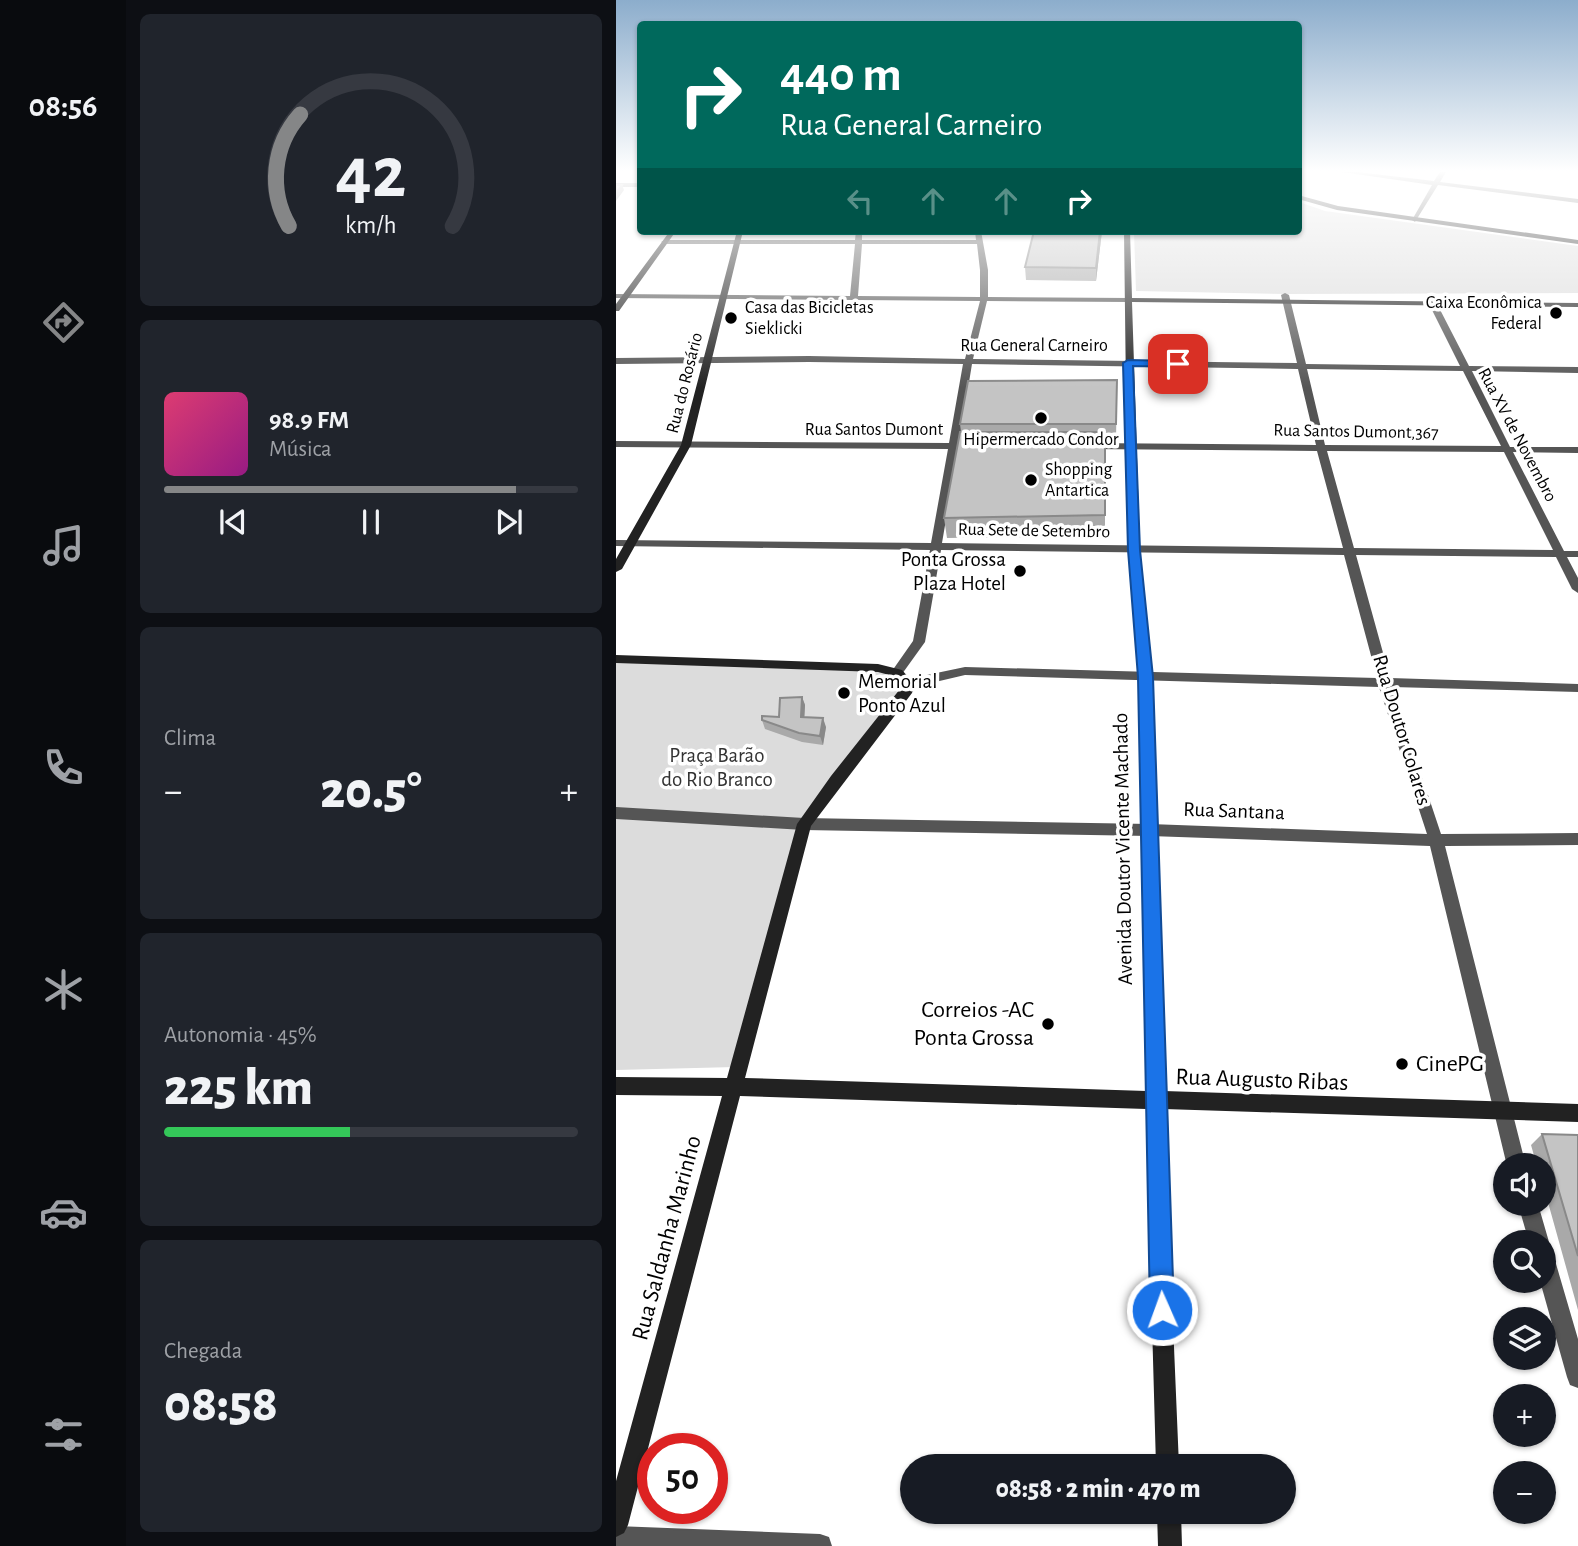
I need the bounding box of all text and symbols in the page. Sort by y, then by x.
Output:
icon: right [665,49,756,140]
text: 440 m [780,51,902,100]
text: 08:56 [28,90,98,122]
text: Rua General Carneiro [780,109,1043,141]
text: 42 [336,139,406,212]
icon: left [841,182,879,220]
icon: ahead [914,182,952,220]
icon: ahead [987,182,1025,220]
icon: right [1060,182,1098,220]
text: km/h [345,213,397,238]
place label: Caixa Econômica Federal [1426,294,1542,333]
icon: directions [39,298,88,347]
place label: Casa das Bicicletas Sieklicki [745,299,874,338]
marker: Caixa Econômica Federal [1548,305,1564,321]
marker: Casa das Bicicletas Sieklicki [723,310,739,326]
street label: Rua do Rosário [664,331,706,435]
pin [1148,334,1208,394]
street label: Rua General Carneiro [960,337,1108,355]
icon: arrive [1159,345,1197,383]
street label: Rua XV de Novembro [1474,365,1560,505]
text: 98.9 FM [269,407,349,433]
marker: Hipermercado Condor [1033,410,1049,426]
street label: Rua Santos Dumont [805,421,943,439]
street label: Rua Santos Dumont,367 [1273,422,1439,442]
place label: Hipermercado Condor [963,431,1119,449]
text: Música [269,438,332,461]
place label: Shopping Antartica [1045,461,1112,500]
marker: Shopping Antartica [1023,472,1039,488]
icon: previous [214,503,252,541]
icon: pause [352,503,390,541]
icon: next [490,503,528,541]
icon: music [39,521,88,570]
street label: Rua Sete de Setembro [958,521,1110,541]
place label: Ponta Grossa Plaza Hotel [901,549,1006,594]
marker: Ponta Grossa Plaza Hotel [1012,563,1028,579]
street label: Rua Doutor Colares [1369,652,1435,808]
place label: Memorial Ponto Azul [858,671,946,716]
marker: Memorial Ponto Azul [836,685,852,701]
street label: Avenida Doutor Vicente Machado [1110,713,1136,985]
text: Clima [164,727,216,750]
icon: phone [39,743,88,792]
park label: Praça Barão do Rio Branco [661,745,773,790]
text: 20.5° [320,765,422,817]
text: − [164,773,182,811]
text: + [560,773,578,811]
street label: Rua Santana [1183,799,1285,823]
icon: climate [39,965,88,1014]
place label: Correios -AC Ponta Grossa [914,998,1034,1050]
marker: Correios -AC Ponta Grossa [1040,1016,1056,1032]
text: Autonomia · 45% [164,1024,317,1047]
place label: CinePG [1416,1052,1484,1076]
marker: CinePG [1394,1056,1410,1072]
text: 225 km [164,1062,313,1114]
street label: Rua Augusto Ribas [1175,1065,1349,1095]
street label: Rua Saldanha Marinho [628,1133,706,1343]
map controls [1493,1153,1556,1524]
button: sound [1493,1153,1556,1216]
icon: car [39,1188,88,1237]
button: search [1493,1230,1556,1293]
position arrow [1125,1273,1199,1347]
button: layers [1493,1307,1556,1370]
text: Chegada [164,1340,242,1363]
text: 08:58 [164,1378,278,1430]
button: + [1493,1384,1556,1447]
icon: filters [39,1410,88,1459]
speed limit sign: 50 [637,1433,728,1524]
button: − [1493,1461,1556,1524]
text: 08:58 · 2 min · 470 m [995,1476,1201,1502]

